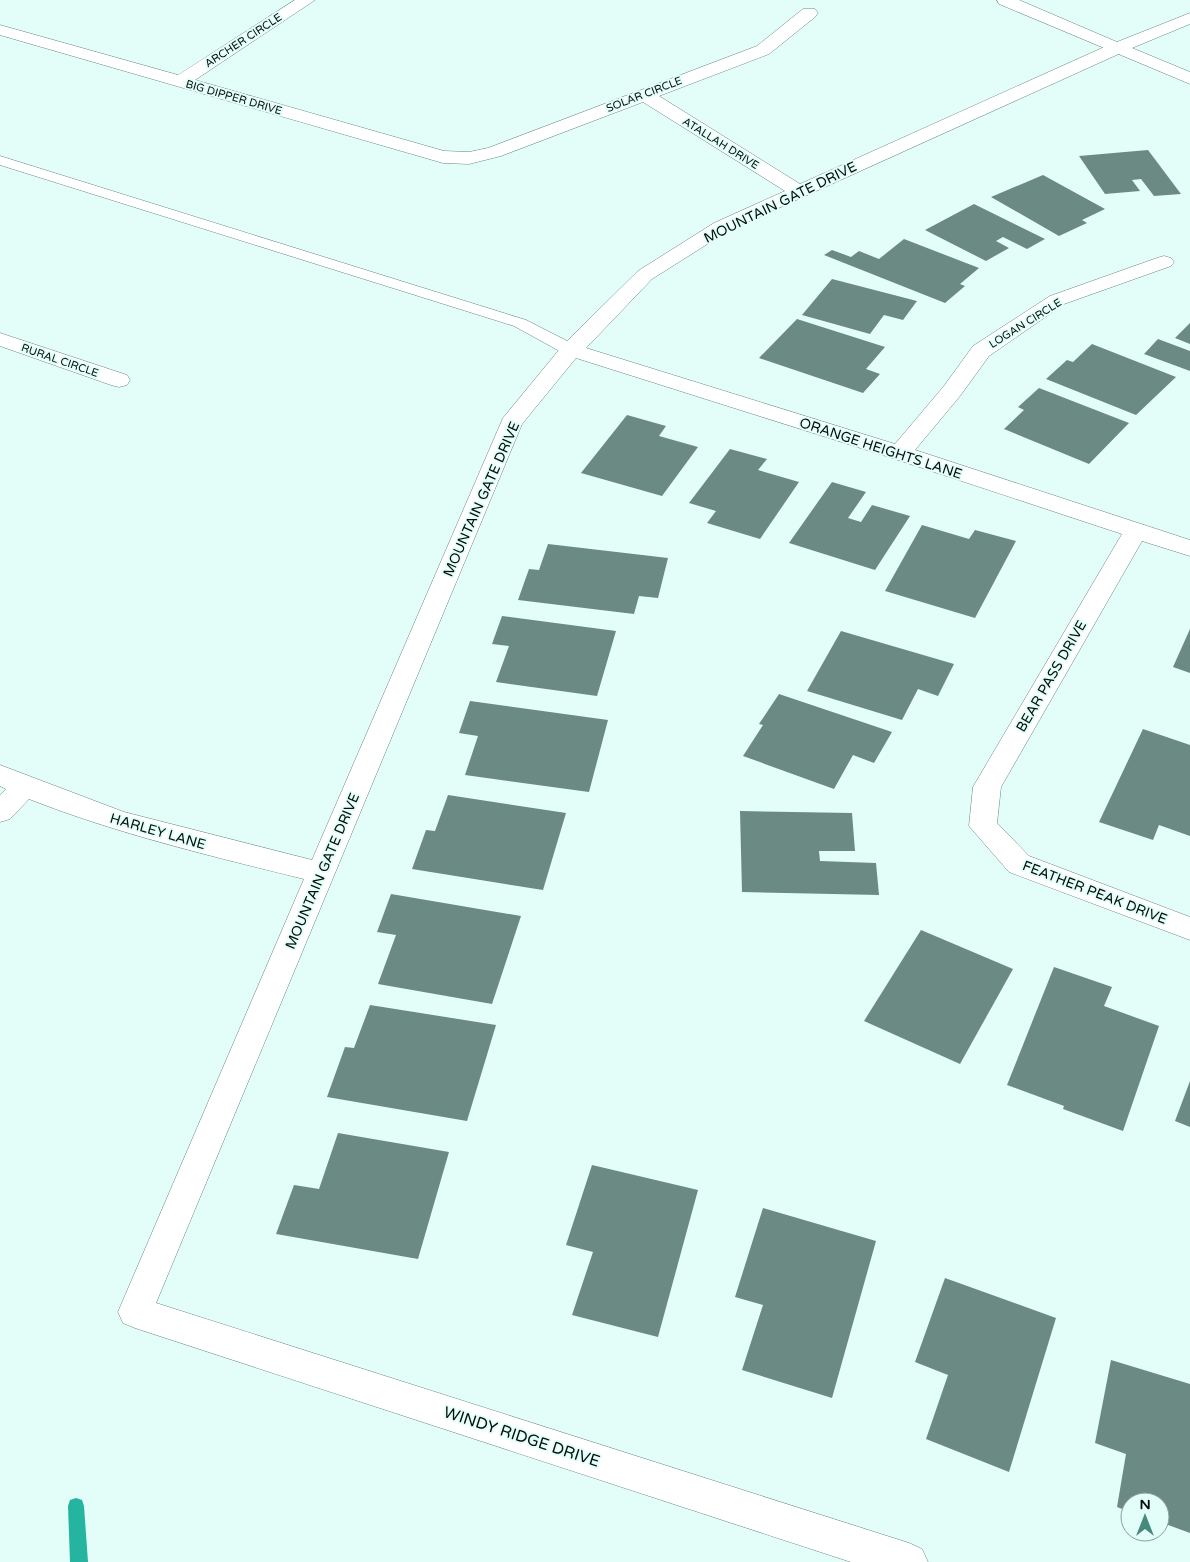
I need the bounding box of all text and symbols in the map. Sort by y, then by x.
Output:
street label: ARCHER CIRCLE [202,11,284,70]
street label: SOLAR CIRCLE [604,74,684,115]
street label: BIG DIPPER DRIVE [184,77,284,117]
street label: ATALLAH DRIVE [680,115,761,172]
street label: MOUNTAIN GATE DRIVE [701,158,860,247]
street label: LOGAN CIRCLE [987,296,1064,351]
street label: RURAL CIRCLE [19,341,100,380]
street label: ORANGE HEIGHTS LANE [797,414,964,483]
street label: MOUNTAIN GATE DRIVE [440,419,523,579]
street label: BEAR PASS DRIVE [1013,617,1090,735]
street label: MOUNTAIN GATE DRIVE [282,790,363,952]
street label: HARLEY LANE [108,810,208,853]
street label: FEATHER PEAK DRIVE [1020,857,1170,928]
street label: WINDY RIDGE DRIVE [441,1402,602,1472]
north arrow [1120,1492,1170,1542]
text: N [1139,1496,1151,1513]

